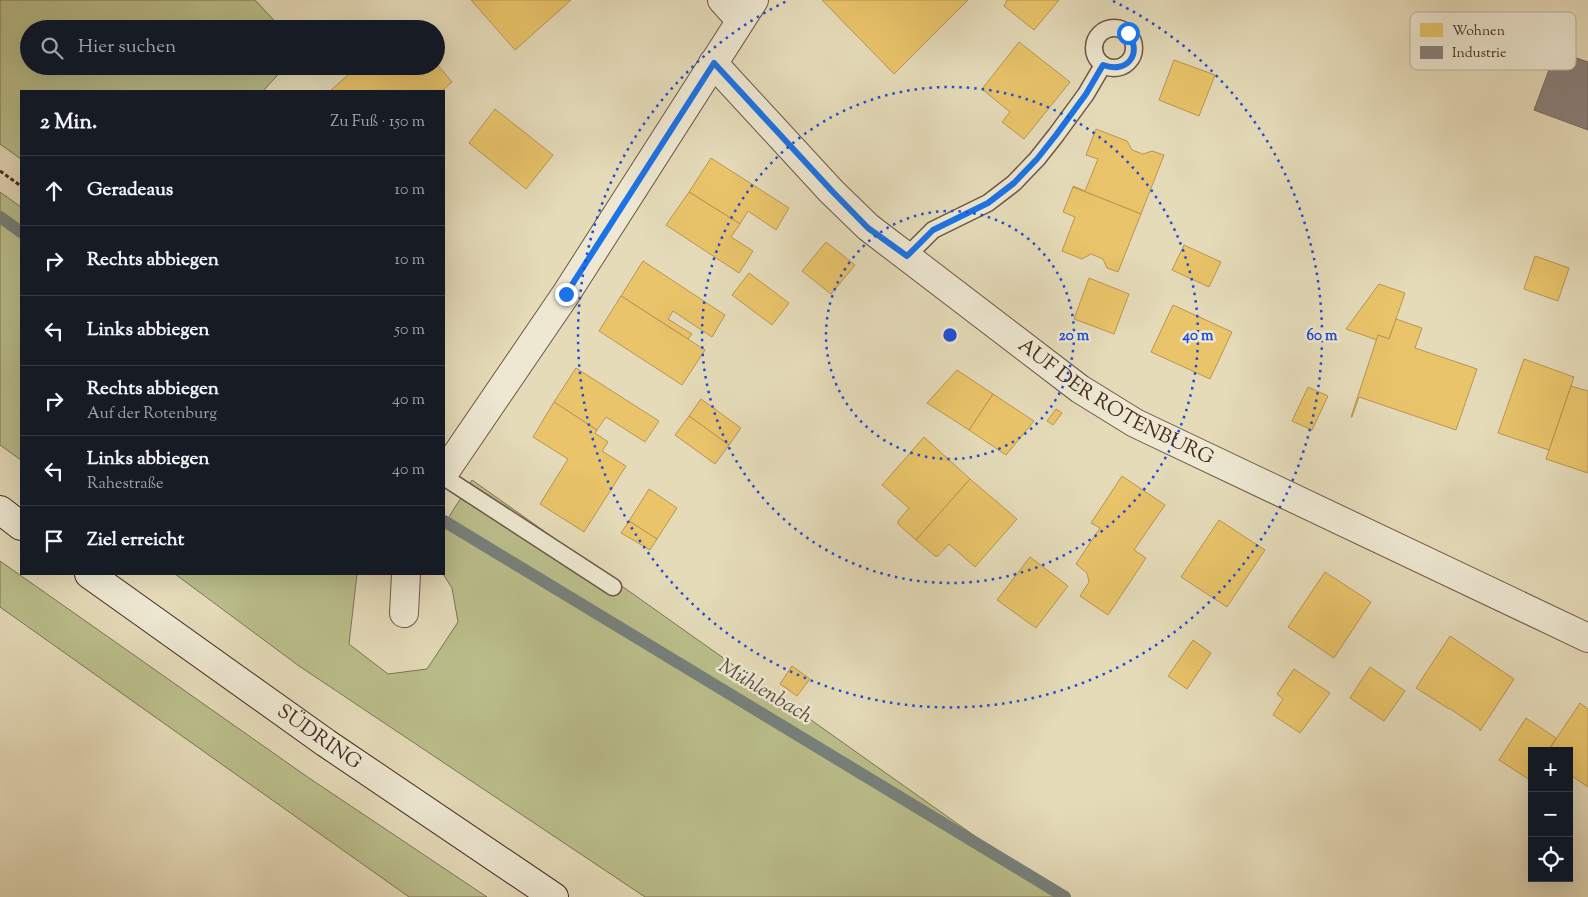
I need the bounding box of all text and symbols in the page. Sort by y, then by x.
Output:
legend [1410,12,1576,70]
search box [20,20,445,75]
route start [1117,22,1140,45]
text: Wohnen [1452,22,1505,42]
icon: search [38,34,66,62]
text: Hier suchen [78,34,176,61]
text: Industrie [1452,44,1507,64]
text: 2 Min. [40,108,97,138]
text: Zu Fuß · 150 m [330,111,425,134]
icon: ahead [40,177,68,205]
text: Geradeaus [87,177,173,204]
text: 10 m [395,179,425,202]
icon: right [40,247,68,275]
text: Rechts abbiegen [87,247,219,274]
text: 10 m [395,249,425,272]
route end [555,283,578,306]
icon: left [40,317,68,345]
text: Links abbiegen [87,317,210,344]
text: 50 m [394,319,425,342]
centre of rings [941,326,959,344]
text: 20 m [1059,326,1090,347]
text: 40 m [1182,326,1214,347]
text: 60 m [1307,326,1338,347]
street label: AUF DER ROTENBURG [1011,332,1218,473]
text: Rechts abbiegen [87,376,219,403]
icon: right [40,387,68,415]
text: 40 m [392,389,425,412]
text: Auf der Rotenburg [87,403,217,426]
text: Links abbiegen [87,446,210,473]
icon: left [40,457,68,485]
text: 40 m [392,459,425,482]
text: Rahestraße [87,473,164,496]
icon: arrive [40,527,68,555]
text: Ziel erreicht [87,527,184,554]
water label: Mühlenbach [712,652,818,732]
street label: SÜDRING [271,698,367,777]
map controls [1528,747,1573,882]
button: + [1528,747,1573,792]
button: − [1528,792,1573,837]
button: locate [1528,837,1573,882]

